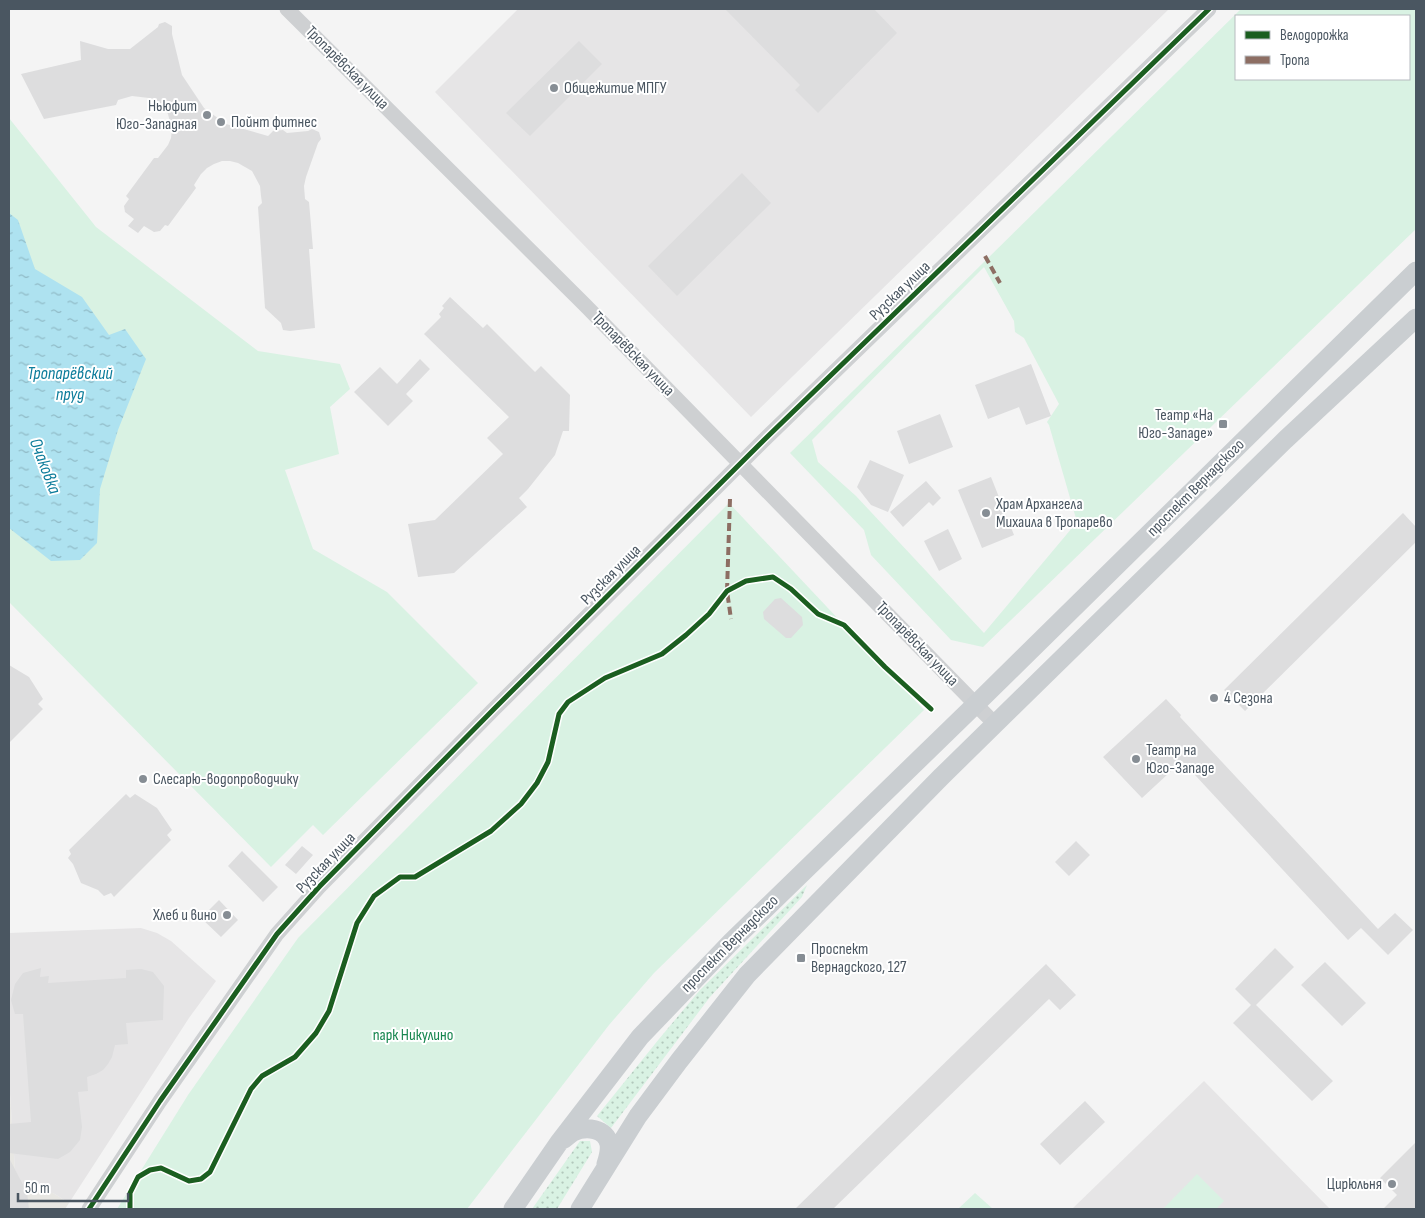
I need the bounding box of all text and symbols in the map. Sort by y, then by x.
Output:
legend [1235,15,1410,80]
street label: Тропарёвская улица [301,22,393,114]
text: Велодорожка [1280,26,1349,45]
text: Тропа [1280,51,1310,70]
place label: Общежитие МПГУ [564,79,667,98]
marker: Общежитие МПГУ [548,82,560,94]
place label: Ньюфит Юго-Западная [116,97,197,134]
marker: Ньюфит Юго-Западная [201,109,213,121]
place label: Пойнт фитнес [231,113,317,132]
marker: Пойнт фитнес [215,116,227,128]
street label: Рузская улица [866,257,934,325]
street label: Тропарёвская улица [588,308,678,400]
water label: Тропарёвский пруд [27,363,113,405]
place label: Театр «На Юго-Западе» [1138,406,1213,443]
marker: Театр «На Юго-Западе» [1217,418,1229,430]
water label: Очаковка [25,435,65,498]
street label: проспект Вернадского [1143,435,1249,541]
place label: Храм Архангела Михаила в Тропарево [995,495,1113,532]
marker: Храм Архангела Михаила в Тропарево [980,507,992,519]
street label: Рузская улица [577,541,645,609]
street label: Тропарёвская улица [872,598,962,690]
place label: 4 Сезона [1224,689,1273,708]
marker: 4 Сезона [1208,692,1220,704]
place label: Театр на Юго-Западе [1146,741,1214,778]
marker: Театр на Юго-Западе [1130,753,1142,765]
place label: Слесарю-водопроводчику [153,770,299,789]
marker: Слесарю-водопроводчику [137,773,149,785]
street label: Рузская улица [292,829,360,897]
street label: проспект Вернадского [677,891,783,997]
place label: Хлеб и вино [152,906,217,925]
marker: Хлеб и вино [221,909,233,921]
place label: Проспект Вернадского, 127 [811,940,907,977]
marker: Проспект Вернадского, 127 [795,952,807,964]
park label: парк Никулино [373,1026,453,1045]
scale bar [18,1170,128,1202]
place label: Цирюльня [1327,1175,1382,1194]
marker: Цирюльня [1386,1178,1398,1190]
text: 50 m [25,1179,50,1198]

